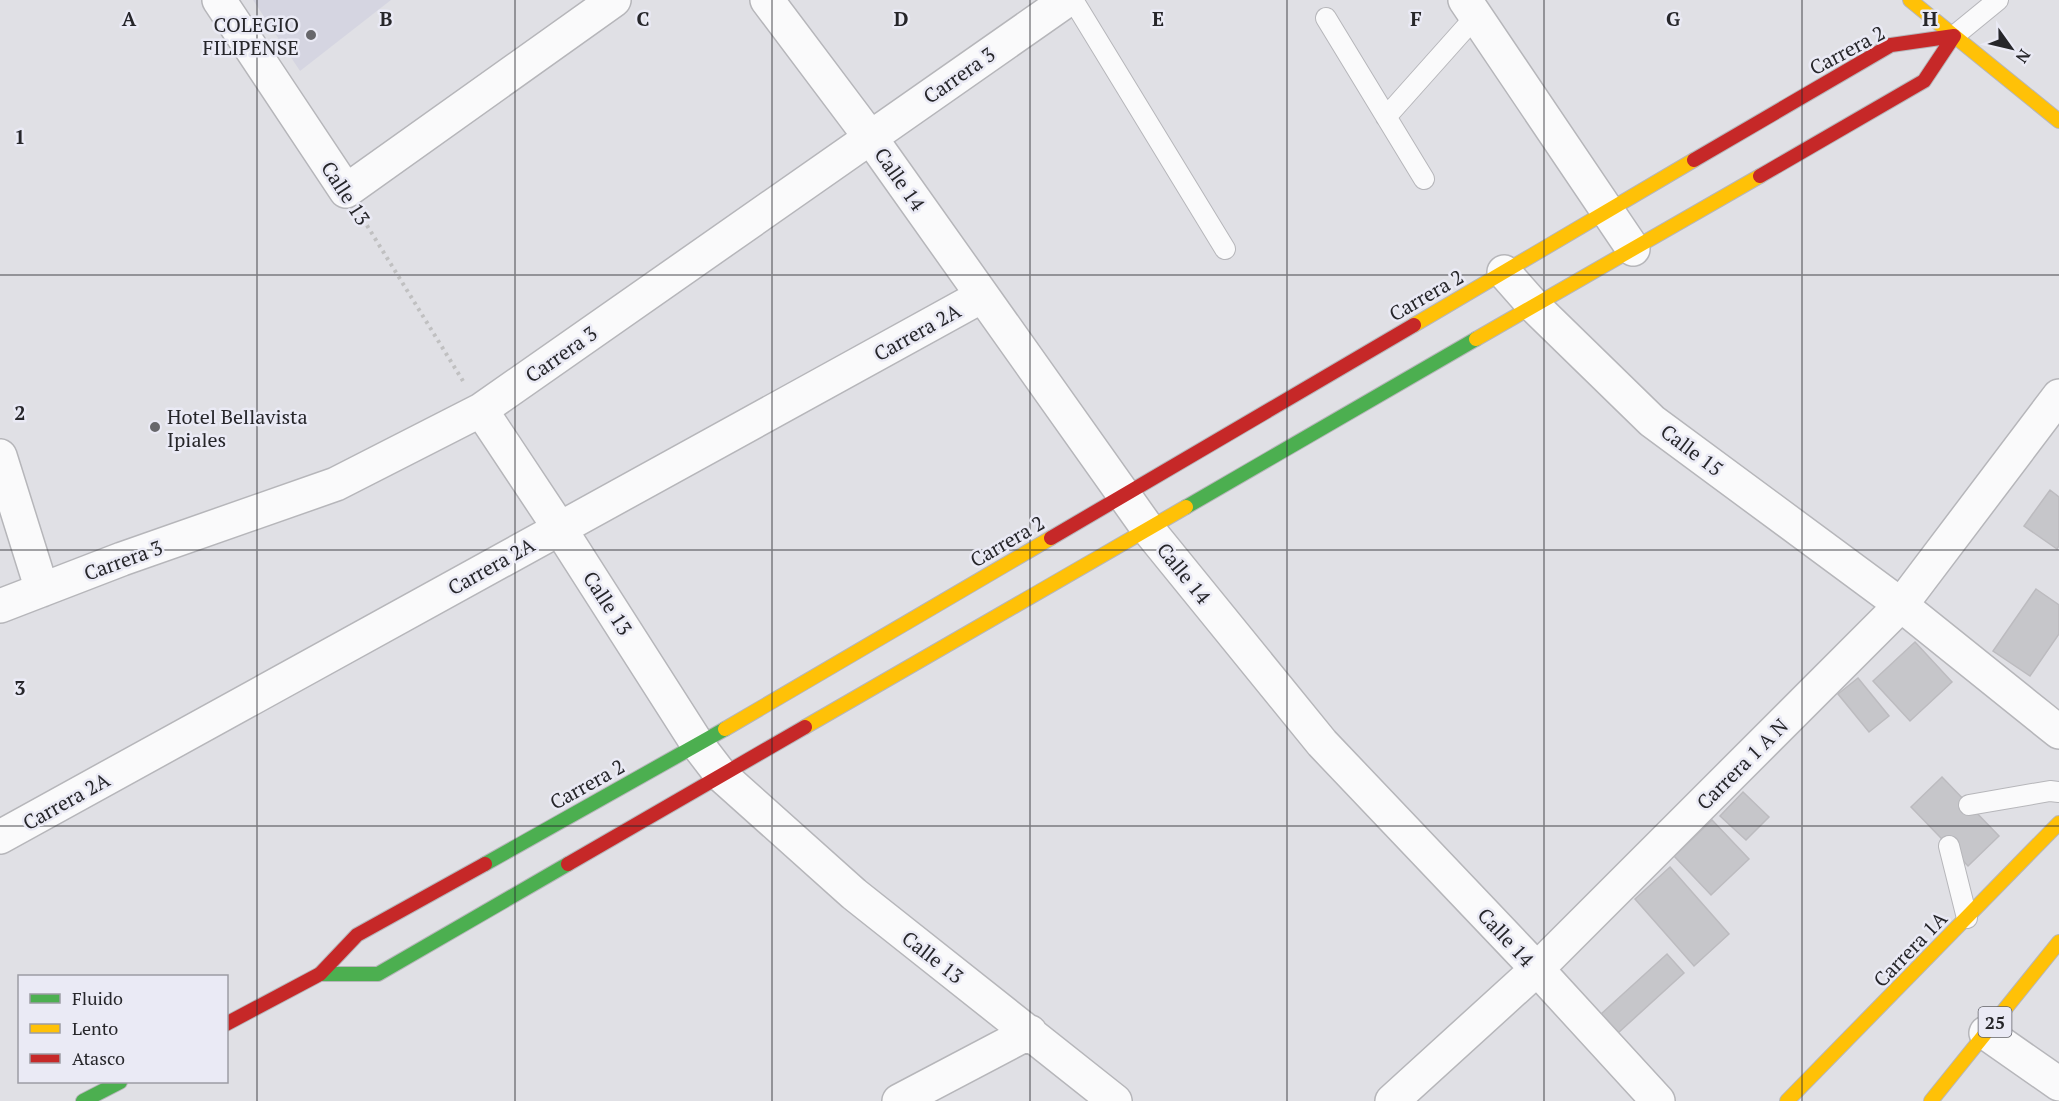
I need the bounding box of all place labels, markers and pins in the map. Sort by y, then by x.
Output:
place label: COLEGIO FILIPENSE [203,11,299,61]
marker: COLEGIO FILIPENSE [304,28,318,42]
place label: Hotel Bellavista Ipiales [167,403,308,453]
marker: Hotel Bellavista Ipiales [148,420,162,434]

